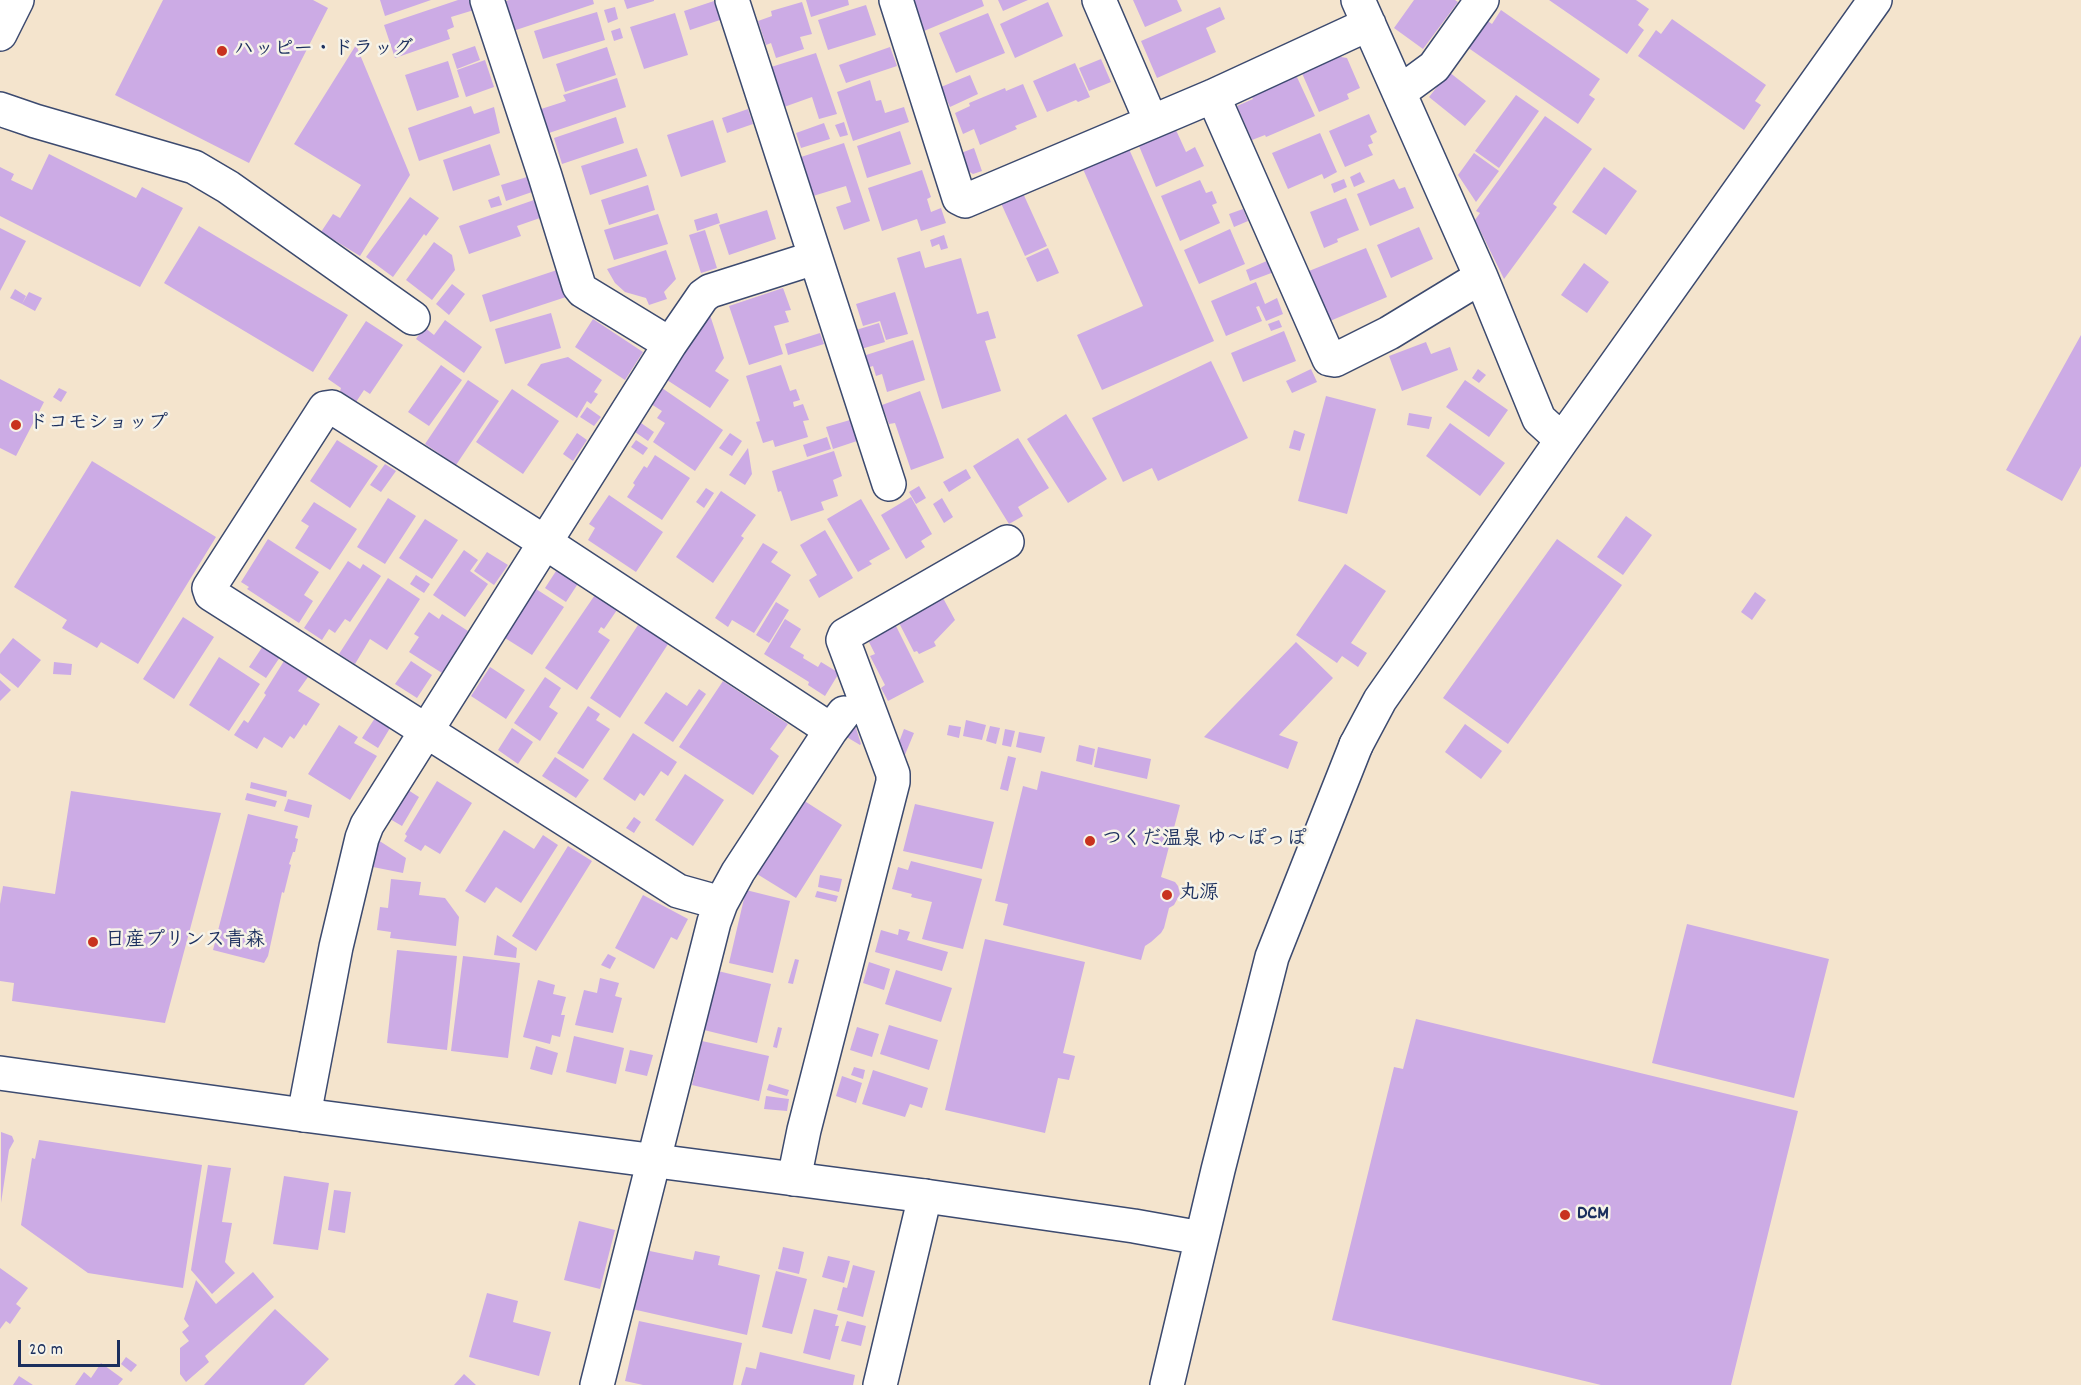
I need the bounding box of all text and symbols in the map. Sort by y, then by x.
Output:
place label: ハッピー・ドラッグ [234,39,413,63]
marker: ハッピー・ドラッグ [215,44,229,58]
place label: ドコモショップ [28,413,168,437]
marker: ドコモショップ [9,418,23,432]
place label: つくだ温泉 ゆ～ぽっぽ [1102,829,1307,853]
marker: つくだ温泉 ゆ～ぽっぽ [1083,834,1097,848]
place label: 丸源 [1179,883,1219,907]
marker: 丸源 [1160,888,1174,902]
place label: 日産プリンス青森 [105,930,265,954]
marker: 日産プリンス青森 [86,935,100,949]
place label: DCM [1577,1203,1609,1227]
marker: DCM [1558,1208,1572,1222]
scale bar [21,1328,123,1366]
text: 20 m [29,1338,63,1363]

